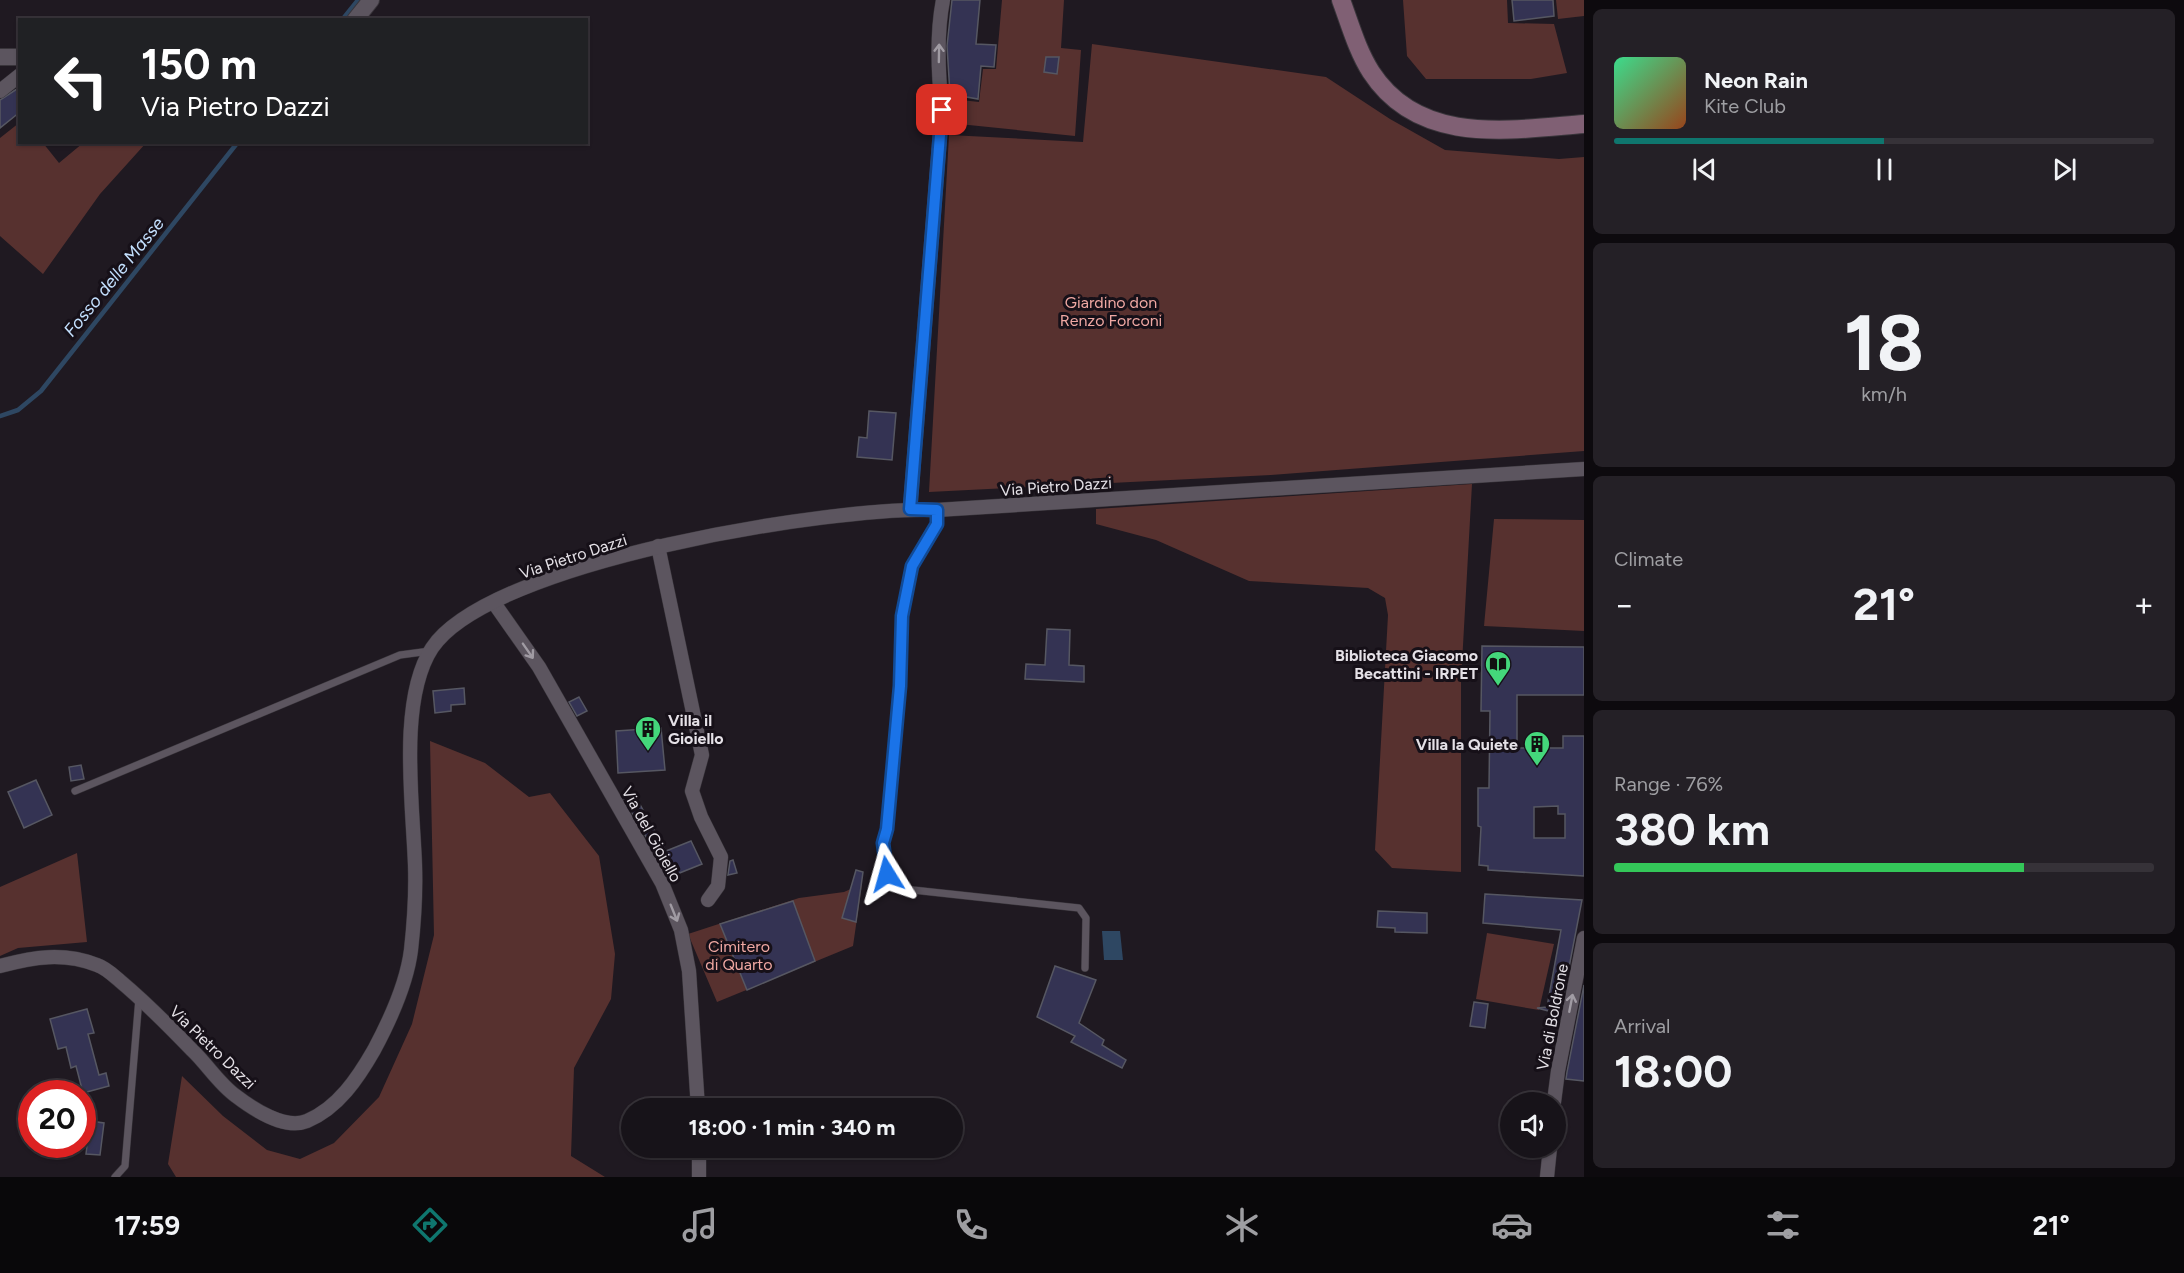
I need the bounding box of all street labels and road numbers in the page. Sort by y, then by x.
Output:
street label: Via Pietro Dazzi [1000,473,1113,500]
street label: Via Pietro Dazzi [517,530,629,583]
street label: Via del Gioiello [617,783,686,885]
street label: Via di Boldrone [1533,962,1572,1072]
street label: Via Pietro Dazzi [166,1002,260,1093]

